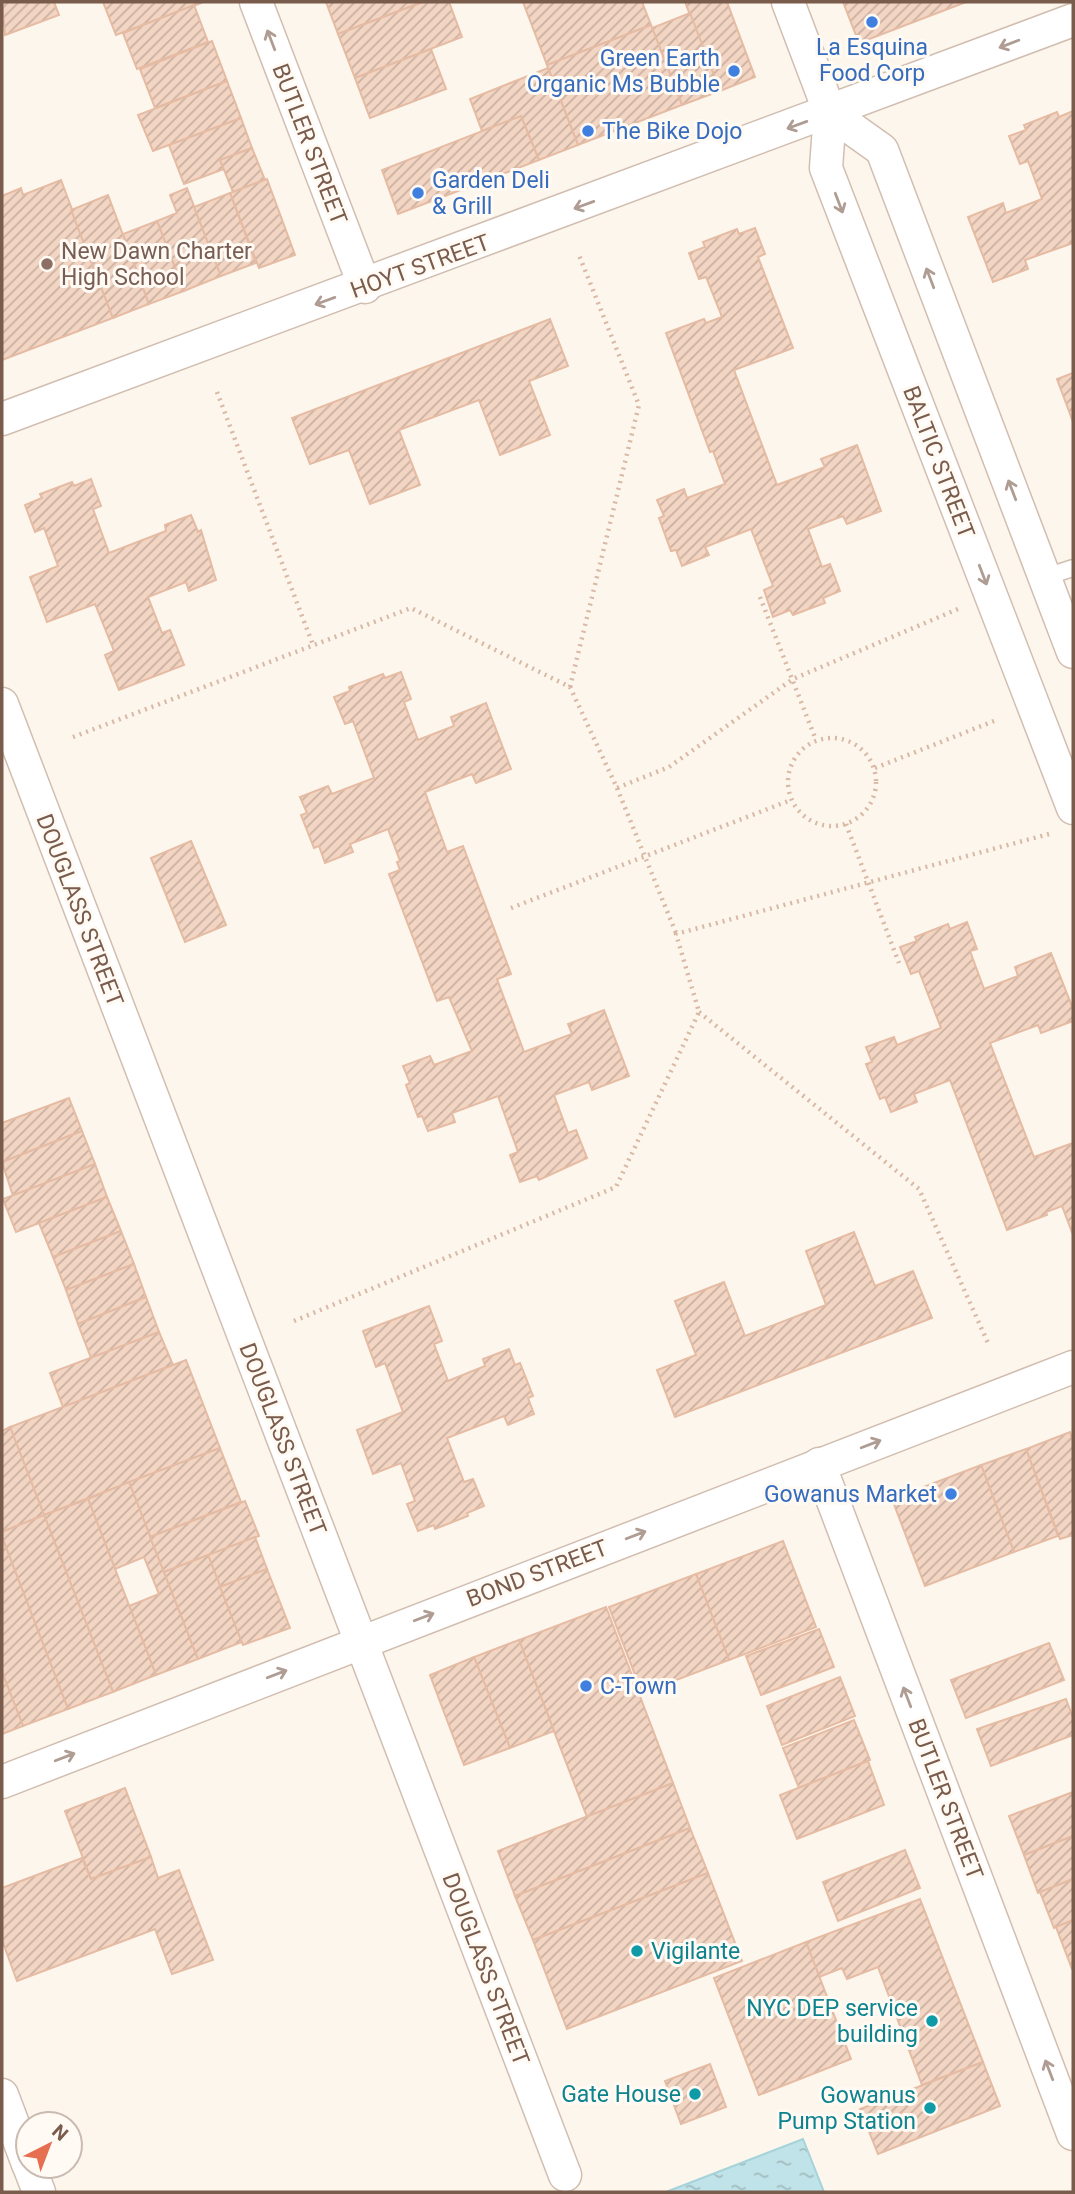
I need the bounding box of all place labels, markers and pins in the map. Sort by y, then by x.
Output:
marker: La Esquina Food Corp [864,14,880,30]
place label: La Esquina Food Corp [816,34,928,87]
place label: Green Earth Organic Ms Bubble [527,45,720,98]
marker: Green Earth Organic Ms Bubble [726,63,742,79]
place label: The Bike Dojo [602,118,742,145]
marker: The Bike Dojo [580,123,596,139]
place label: Garden Deli & Grill [432,167,550,220]
marker: Garden Deli & Grill [410,185,426,201]
place label: New Dawn Charter High School [61,238,252,291]
marker: New Dawn Charter High School [39,256,55,272]
place label: Gowanus Market [764,1481,937,1508]
marker: Gowanus Market [943,1486,959,1502]
place label: C-Town [600,1673,677,1700]
marker: C-Town [578,1678,594,1694]
place label: Vigilante [651,1938,740,1965]
marker: Vigilante [629,1943,645,1959]
place label: NYC DEP service building [746,1995,918,2048]
marker: NYC DEP service building [924,2013,940,2029]
place label: Gate House [561,2081,681,2108]
place label: Gowanus Pump Station [777,2082,916,2135]
marker: Gate House [687,2086,703,2102]
marker: Gowanus Pump Station [922,2100,938,2116]

